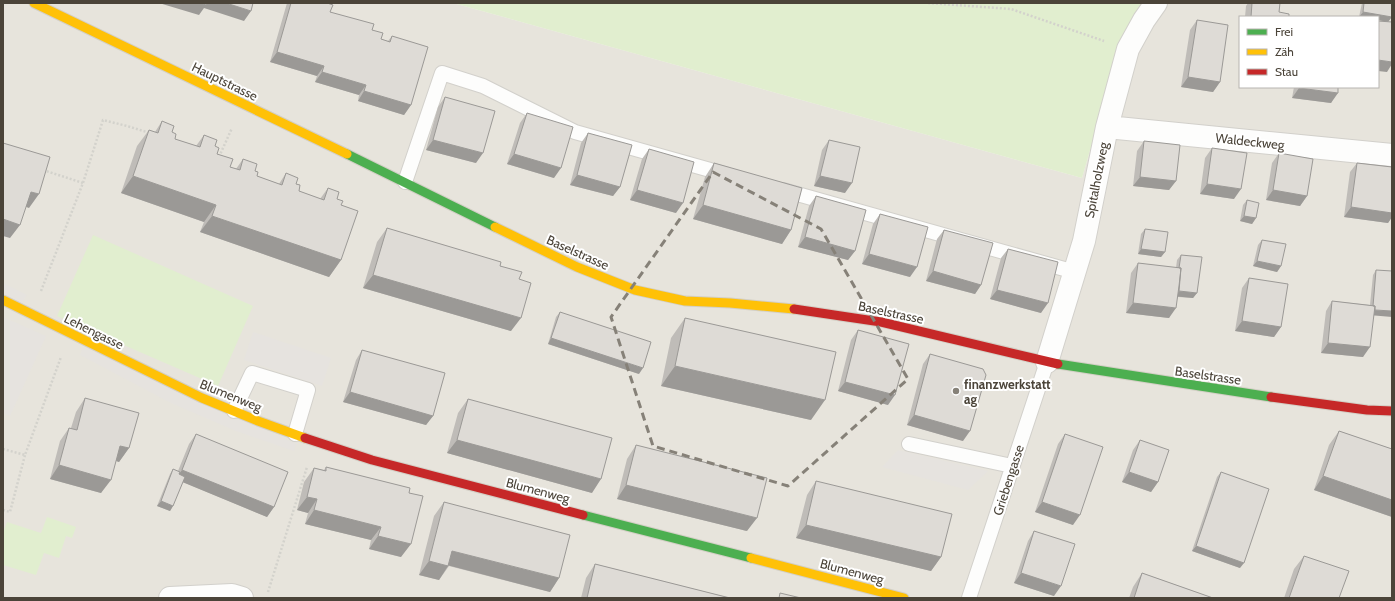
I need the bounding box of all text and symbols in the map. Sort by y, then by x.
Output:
legend [1239,16,1379,88]
text: Frei [1275,24,1293,39]
text: Zäh [1275,44,1294,59]
street label: Hauptstrasse [190,58,261,104]
text: Stau [1275,64,1298,79]
street label: Waldeckweg [1215,129,1286,153]
street label: Spitalholzweg [1081,140,1111,219]
street label: Baselstrasse [544,231,612,273]
street label: Baselstrasse [857,297,926,327]
street label: Lehengasse [62,310,127,352]
street label: Baselstrasse [1174,362,1242,388]
street label: Blumenweg [198,375,265,415]
place label: finanzwerkstatt ag [964,376,1051,407]
marker: finanzwerkstatt ag [951,386,961,396]
street label: Griebengasse [989,442,1027,517]
street label: Blumenweg [504,474,572,506]
street label: Blumenweg [818,555,886,587]

